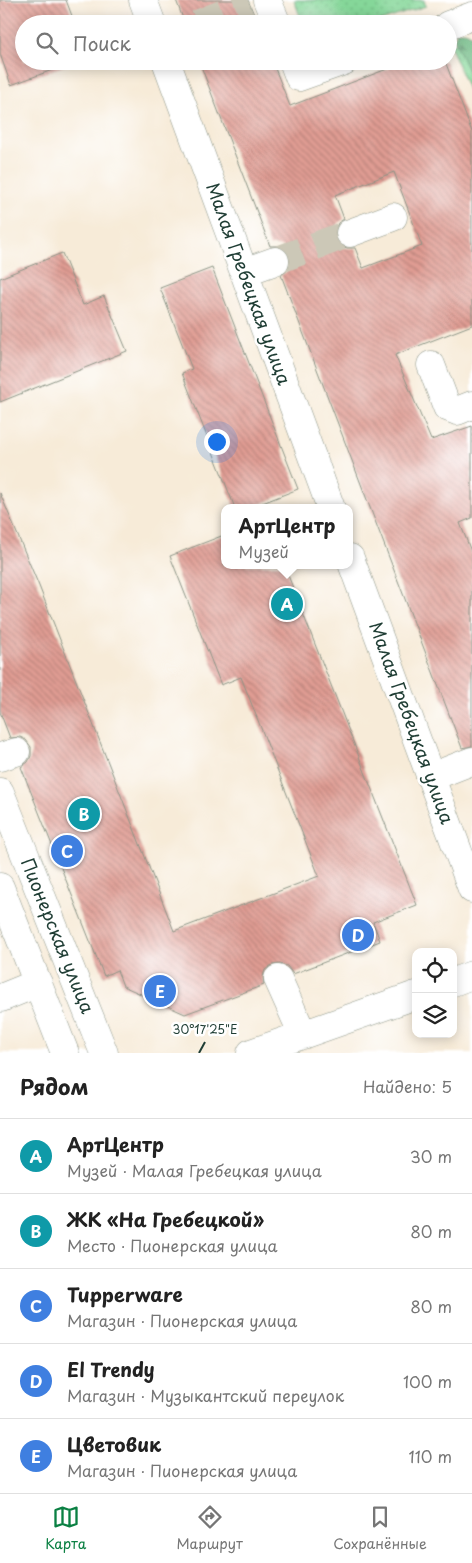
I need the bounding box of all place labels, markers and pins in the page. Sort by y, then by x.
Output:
pin: A [271,585,303,623]
pin: B [68,795,100,833]
pin: C [51,832,83,870]
pin: D [342,916,374,954]
pin: E [144,972,176,1010]

